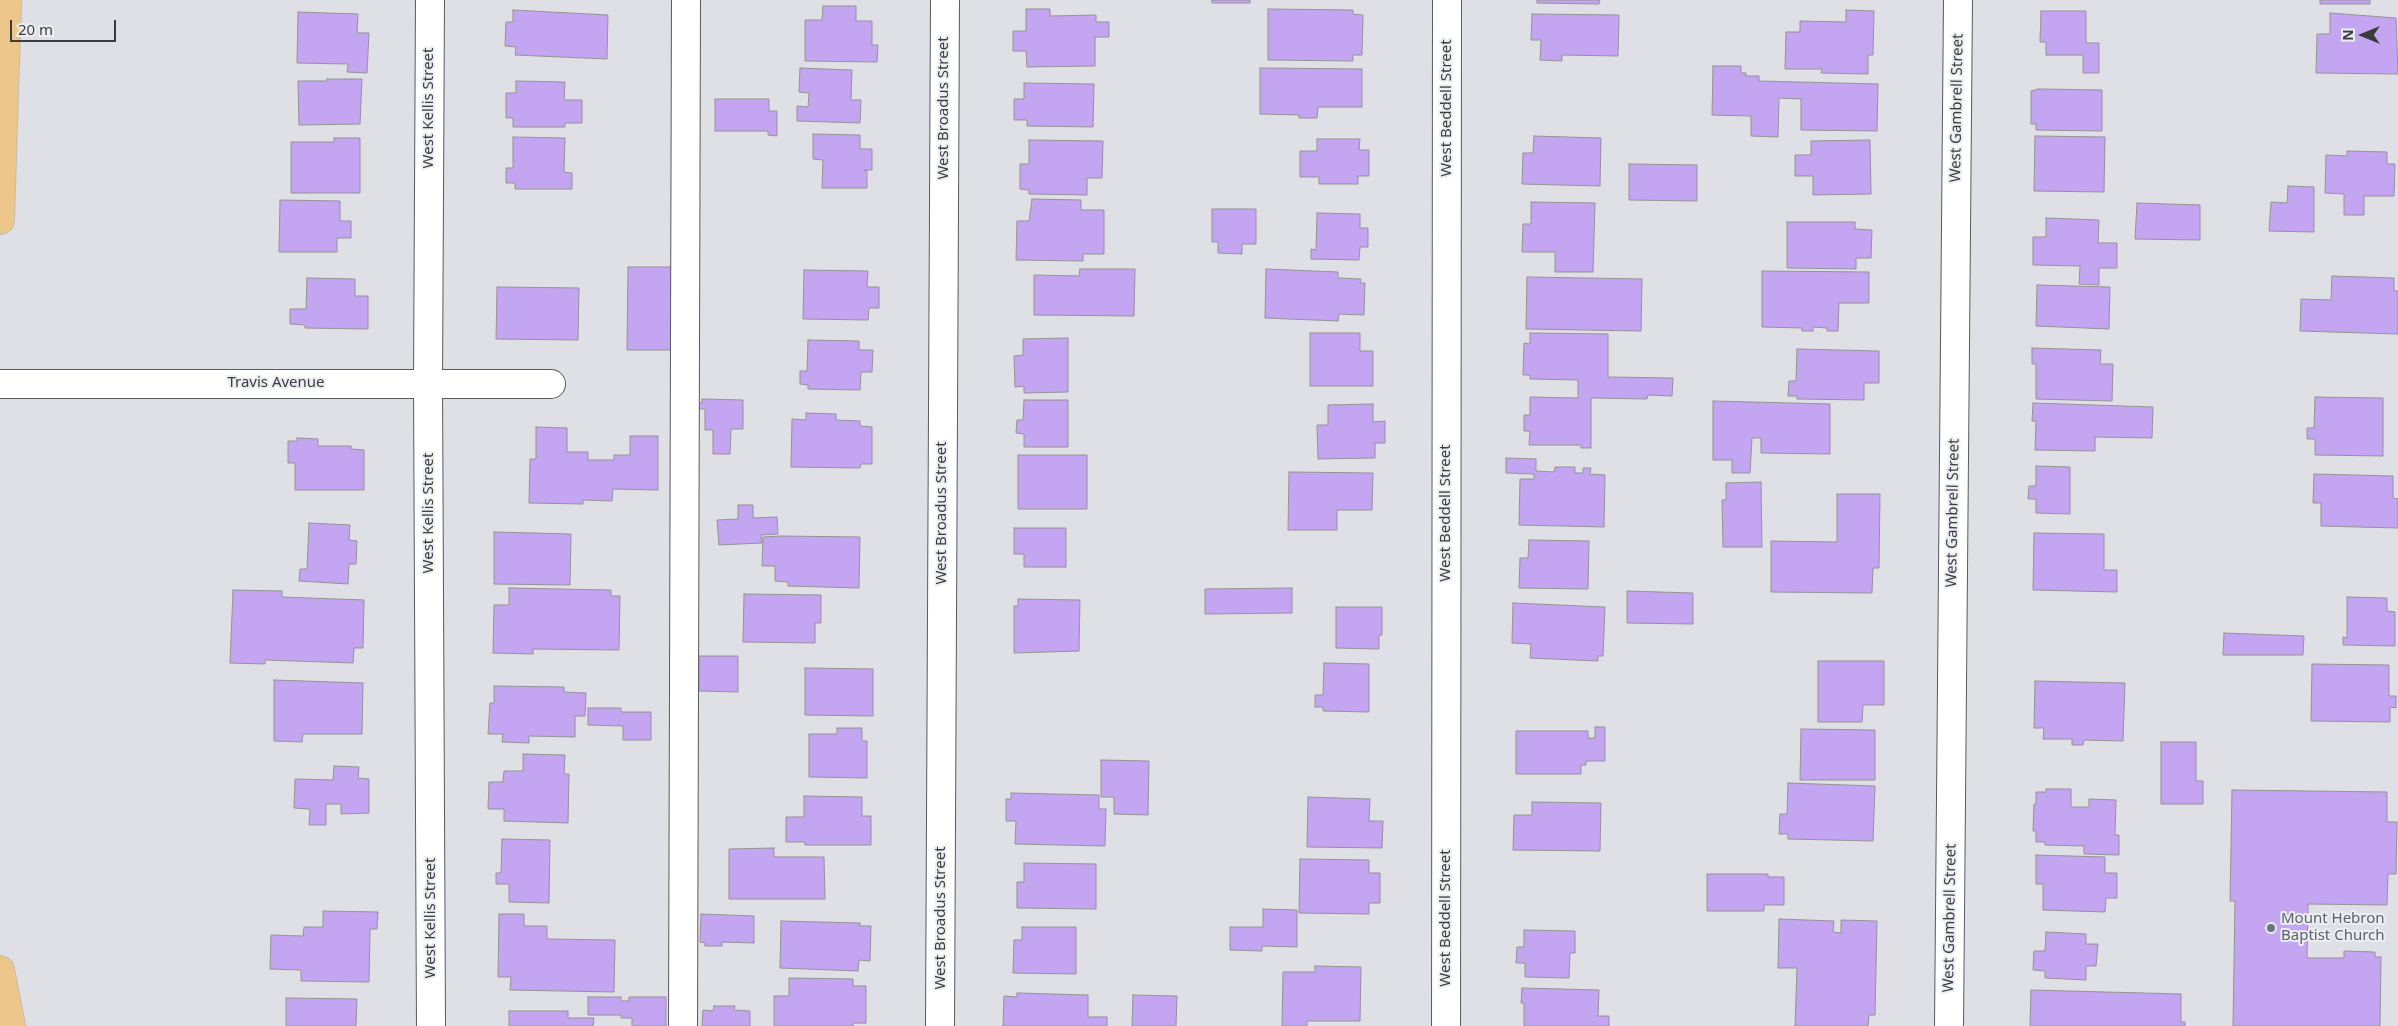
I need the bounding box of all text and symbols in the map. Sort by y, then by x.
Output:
scale bar [12,10,119,42]
north arrow [2338,10,2388,60]
text: 20 m [18,19,53,39]
text: N [2338,29,2357,41]
street label: West Gambrell Street [1947,33,1967,183]
street label: West Broadus Street [935,36,953,180]
street label: West Beddell Street [1438,39,1456,177]
street label: West Kellis Street [420,48,438,168]
street label: Travis Avenue [227,374,325,392]
street label: West Gambrell Street [1943,438,1963,588]
street label: West Broadus Street [933,441,951,585]
street label: West Beddell Street [1437,444,1455,582]
street label: West Kellis Street [420,453,438,573]
street label: West Gambrell Street [1940,843,1960,993]
street label: West Broadus Street [932,846,950,990]
street label: West Beddell Street [1437,849,1455,987]
street label: West Kellis Street [422,858,440,978]
place label: Mount Hebron Baptist Church [2281,910,2385,945]
marker: Mount Hebron Baptist Church [2265,922,2277,934]

